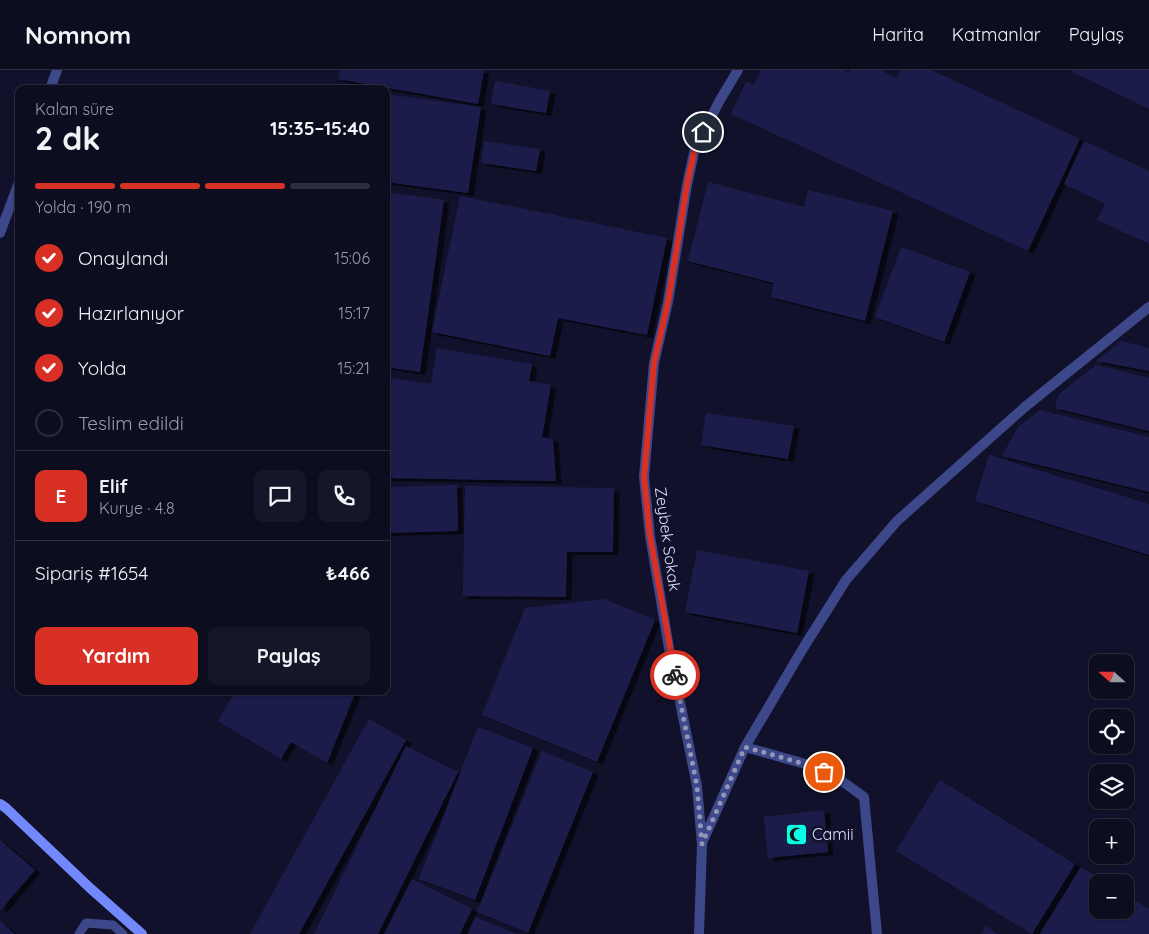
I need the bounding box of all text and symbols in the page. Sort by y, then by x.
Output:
text: Nomnom [25,20,131,50]
text: Harita [872,23,924,46]
text: Katmanlar [952,23,1041,46]
text: Paylaş [1069,23,1124,46]
text: Kalan süre [35,99,114,119]
pin [682,111,724,153]
text: 15:35–15:40 [270,116,370,140]
text: 2 dk [35,118,100,158]
icon: home [689,118,717,146]
text: Yolda · 190 m [35,197,131,217]
icon: check [35,244,63,272]
text: Onaylandı [78,246,168,270]
text: 15:06 [334,248,370,268]
icon: check [35,299,63,327]
text: Hazırlanıyor [78,301,184,325]
text: 15:17 [338,303,370,323]
icon: check [35,354,63,382]
text: Yolda [78,356,127,380]
text: 15:21 [338,358,370,378]
text: Teslim edildi [78,411,184,435]
button: chat [254,470,306,522]
button: phone [318,470,370,522]
text: Elif [99,474,128,498]
text: E [56,484,66,508]
street label: Zeybek Sokak [651,485,685,593]
text: Kurye · 4.8 [99,498,175,518]
text: Sipariş #1654 [35,561,148,585]
text: ₺466 [326,561,370,585]
button: Yardım [35,627,198,685]
button: Paylaş [208,627,370,685]
courier [650,650,700,700]
north arrow [1089,654,1134,699]
map controls [1089,654,1134,919]
icon: bike [661,661,689,689]
button: locate [1089,709,1134,754]
pin [803,751,845,793]
icon: bag [810,758,838,786]
button: layers [1089,764,1134,809]
button: + [1089,819,1134,864]
mosque icon: Camii [784,822,808,846]
place label: Camii [812,824,854,844]
button: − [1089,874,1134,919]

